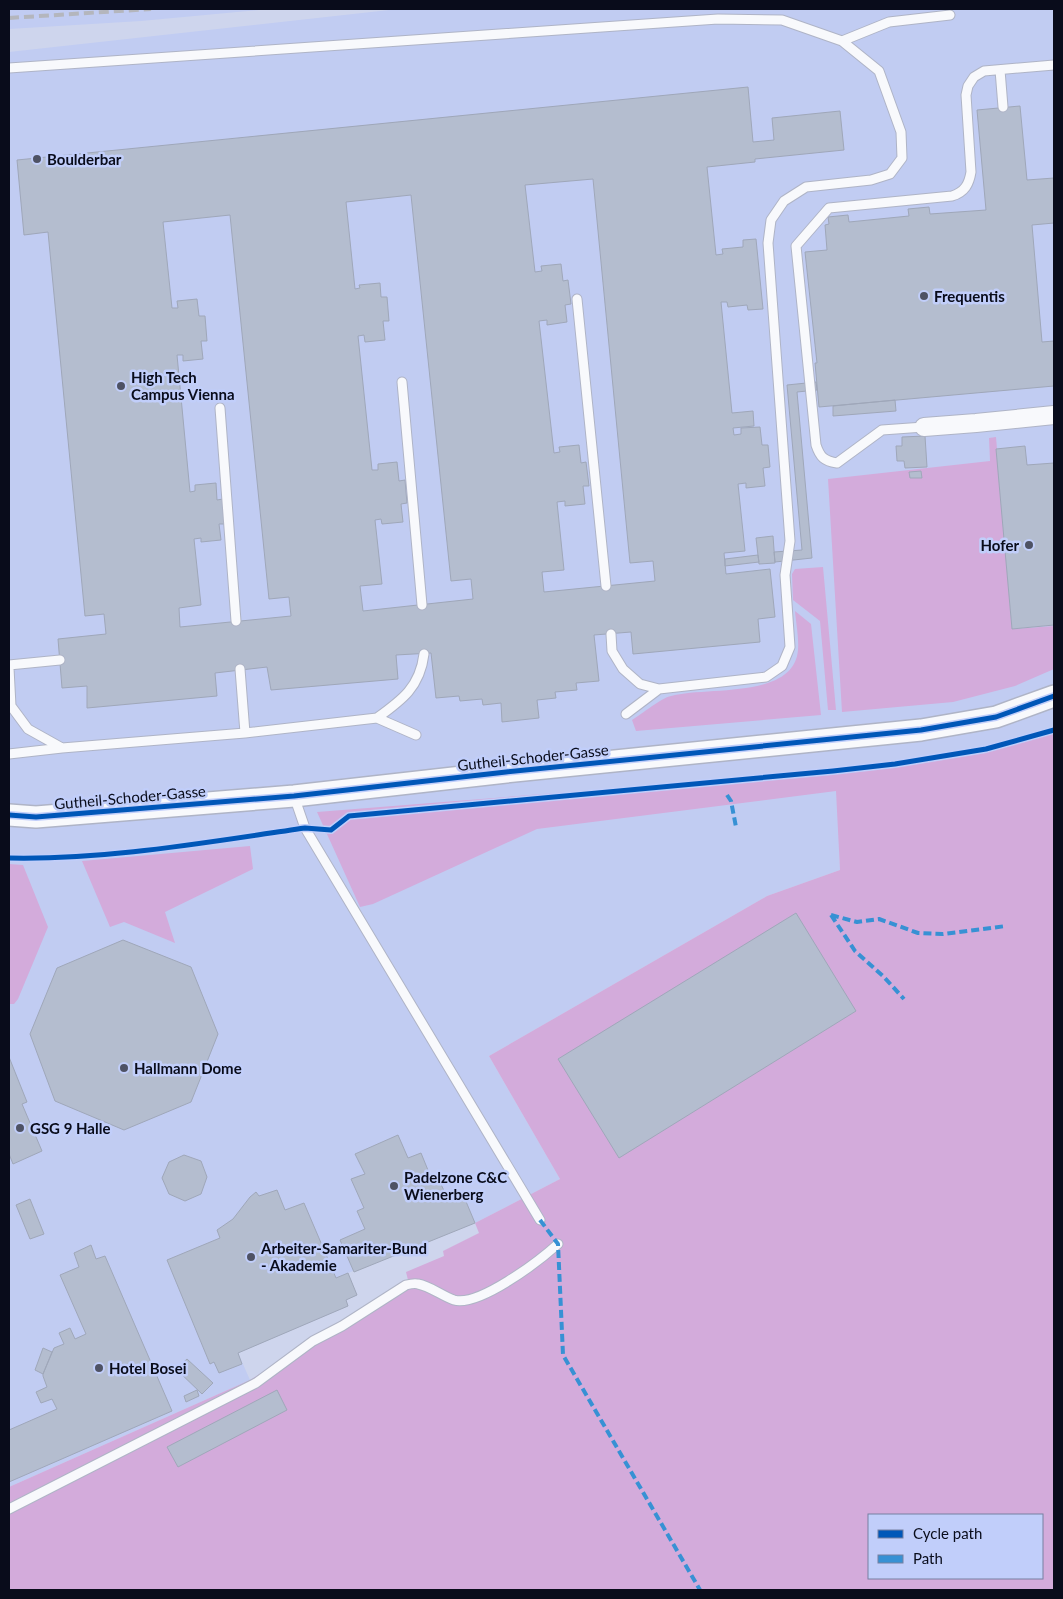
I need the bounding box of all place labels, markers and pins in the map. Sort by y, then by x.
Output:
place label: Boulderbar [47,150,122,168]
marker: Boulderbar [31,153,43,165]
place label: Frequentis [934,287,1005,305]
marker: Frequentis [918,290,930,302]
place label: High Tech Campus Vienna [131,368,235,403]
marker: High Tech Campus Vienna [115,380,127,392]
place label: Hofer [980,536,1019,554]
marker: Hofer [1023,539,1035,551]
place label: Hallmann Dome [134,1059,242,1077]
marker: Hallmann Dome [118,1062,130,1074]
place label: GSG 9 Halle [30,1119,110,1137]
marker: GSG 9 Halle [14,1122,26,1134]
place label: Padelzone C&C Wienerberg [404,1168,507,1203]
marker: Padelzone C&C Wienerberg [388,1180,400,1192]
place label: Arbeiter-Samariter-Bund - Akademie [260,1239,427,1274]
marker: Arbeiter-Samariter-Bund - Akademie [245,1251,257,1263]
place label: Hotel Bosei [109,1359,187,1377]
marker: Hotel Bosei [93,1362,105,1374]

